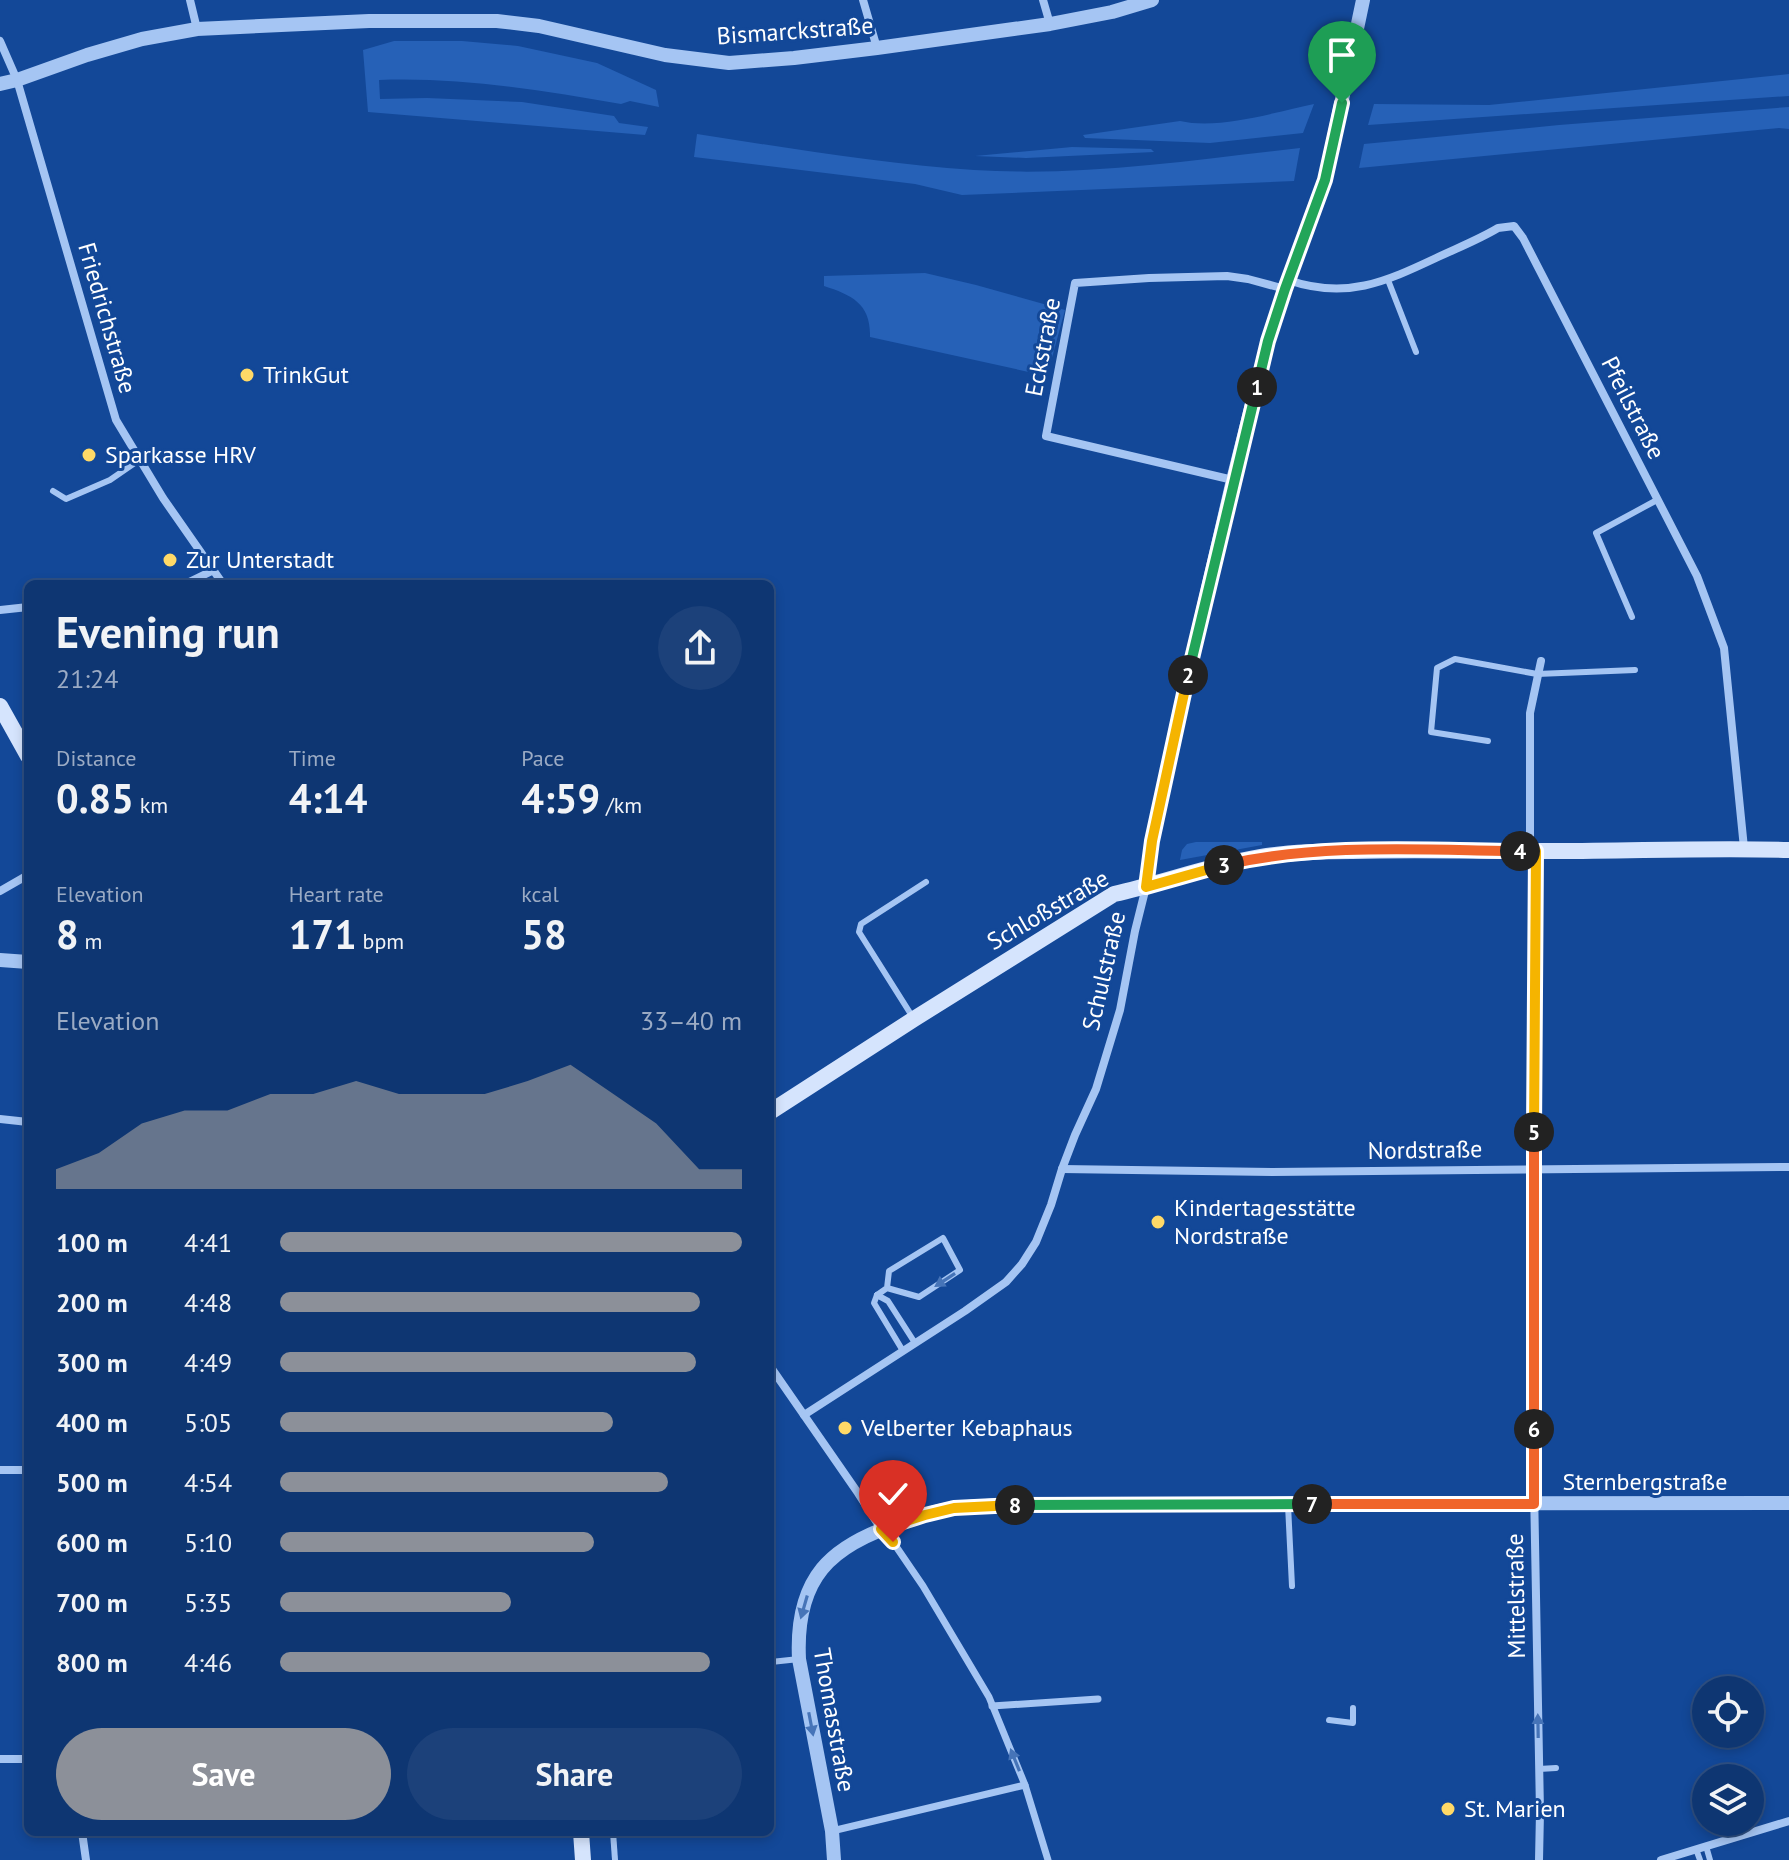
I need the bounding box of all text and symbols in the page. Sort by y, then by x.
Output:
street label: Bismarckstraße [716,10,874,51]
pin [1308,21,1376,103]
icon: arrive [1320,33,1364,77]
street label: Friedrichstraße [71,239,144,397]
street label: Eckstraße [1018,295,1067,399]
street label: Pfeilstraße [1594,351,1672,464]
place label: TrinkGut [263,359,349,390]
marker: TrinkGut [238,366,256,384]
pin: 1 [1237,367,1277,407]
text: 1 [1251,373,1263,401]
place label: Sparkasse HRV [105,439,256,470]
marker: Sparkasse HRV [80,446,98,464]
place label: Zur Unterstadt [186,544,334,575]
marker: Zur Unterstadt [161,551,179,569]
text: Evening run [56,603,280,660]
button: share [658,606,742,690]
pin: 2 [1168,655,1208,695]
text: 2 [1182,661,1194,689]
text: 21:24 [56,662,118,695]
text: Distance [56,744,137,772]
text: Time [289,744,336,772]
text: Pace [521,744,564,772]
text: 0.85 [56,772,134,824]
text: 4:14 [289,772,367,824]
text: 4:59 [521,772,600,824]
text: km [134,791,168,819]
text: /km [600,791,642,819]
pin: 4 [1500,831,1540,871]
text: 4 [1514,837,1526,865]
pin: 3 [1204,845,1244,885]
text: 3 [1218,851,1230,879]
street label: Schloßstraße [981,862,1114,957]
text: Elevation [56,880,144,908]
text: Heart rate [289,880,384,908]
text: kcal [521,880,559,908]
text: 8 [56,908,79,960]
text: 171 [289,908,357,960]
text: 58 [521,908,567,960]
street label: Schulstraße [1075,908,1132,1033]
text: m [79,927,102,955]
text: bpm [357,927,404,955]
text: Elevation [56,1004,160,1037]
text: 33–40 m [640,1004,742,1037]
pin: 5 [1514,1112,1554,1152]
text: 5 [1528,1118,1540,1146]
street label: Nordstraße [1367,1133,1483,1166]
place label: Kindertagesstätte Nordstraße [1174,1192,1356,1251]
marker: Kindertagesstätte Nordstraße [1149,1213,1167,1231]
text: 100 m [56,1226,128,1259]
text: 4:41 [184,1226,232,1259]
one-way arrow [934,1273,956,1287]
text: 200 m [56,1286,128,1319]
text: 4:48 [184,1286,232,1319]
text: 300 m [56,1346,128,1379]
text: 4:49 [184,1346,232,1379]
text: 400 m [56,1406,128,1439]
text: 5:05 [184,1406,232,1439]
pin: 6 [1514,1409,1554,1449]
place label: Velberter Kebaphaus [860,1412,1073,1443]
text: 6 [1528,1415,1540,1443]
marker: Velberter Kebaphaus [836,1419,854,1437]
pin [859,1460,927,1542]
text: 500 m [56,1466,128,1499]
text: 4:54 [184,1466,232,1499]
street label: Sternbergstraße [1563,1466,1728,1497]
icon: check [871,1472,915,1516]
pin: 7 [1292,1484,1332,1524]
pin: 8 [995,1485,1035,1525]
text: 7 [1306,1490,1318,1518]
text: 8 [1009,1491,1021,1519]
text: 600 m [56,1526,128,1559]
text: 5:10 [184,1526,232,1559]
street label: Mittelstraße [1499,1533,1532,1659]
text: 700 m [56,1586,128,1619]
text: 5:35 [184,1586,232,1619]
one-way arrow [798,1595,810,1620]
text: 800 m [56,1646,128,1679]
text: 4:46 [184,1646,232,1679]
street label: Thomasstraße [807,1646,862,1794]
map controls [1692,1676,1764,1836]
button: locate [1692,1676,1764,1748]
one-way arrow [805,1712,818,1737]
one-way arrow [1532,1713,1545,1738]
button: Save [56,1728,391,1820]
button: Share [407,1728,742,1820]
one-way arrow [1008,1748,1021,1772]
button: layers [1692,1764,1764,1836]
place label: St. Marien [1464,1793,1566,1824]
marker: St. Marien [1439,1800,1457,1818]

